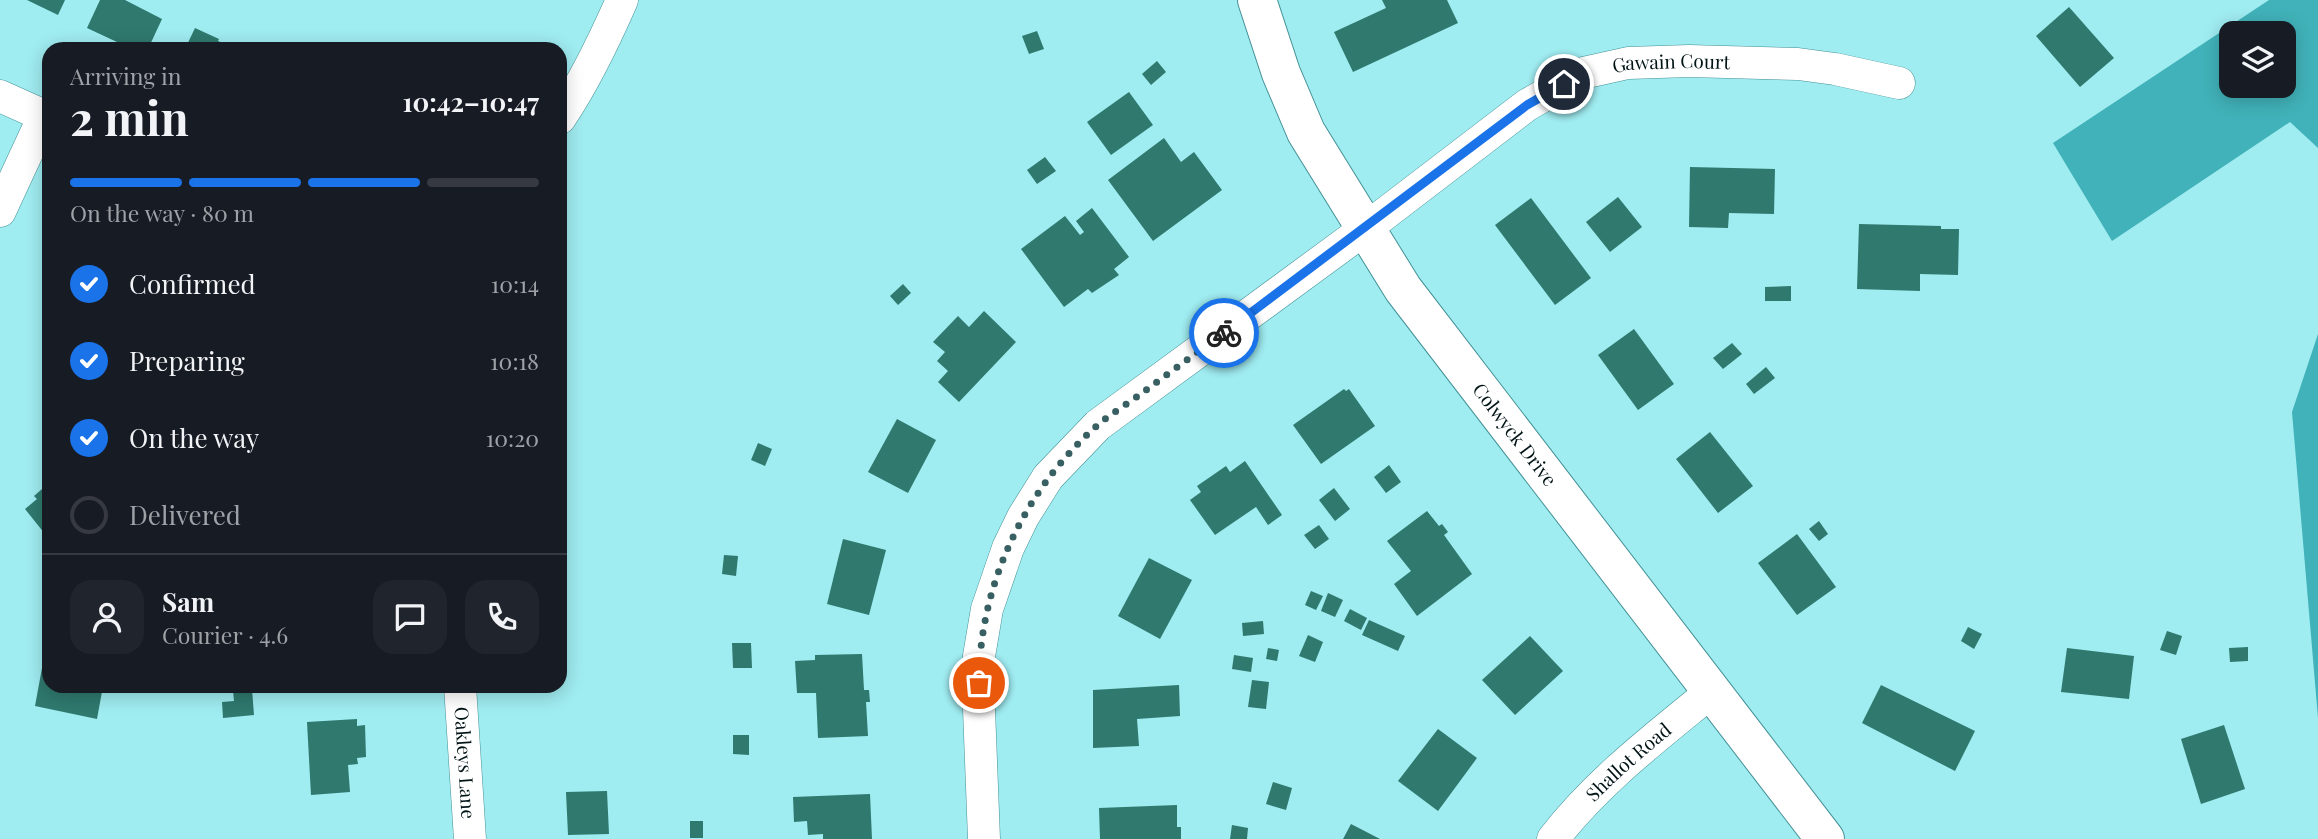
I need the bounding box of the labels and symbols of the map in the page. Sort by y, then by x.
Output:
street label: Gawain Court [1609,47,1731,78]
pin [1534,54,1594,114]
courier [1189,298,1259,368]
street label: Colwyck Drive [1468,377,1563,491]
pin [949,653,1009,713]
street label: Oakleys Lane [449,706,483,820]
street label: Shallot Road [1579,716,1676,806]

